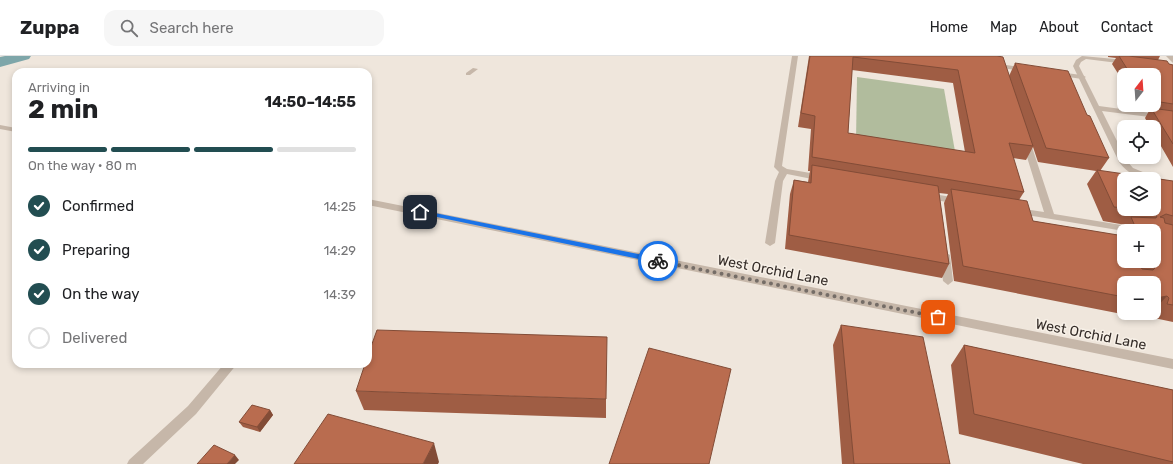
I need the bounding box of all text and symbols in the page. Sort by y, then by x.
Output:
search box [104,10,384,46]
text: Zuppa [20,16,80,39]
icon: search [118,17,140,39]
text: Search here [150,19,234,37]
text: Home [930,19,968,36]
text: Map [990,19,1017,36]
text: About [1039,19,1079,36]
text: Contact [1101,19,1153,36]
north arrow [1117,68,1161,112]
map controls [1117,68,1161,320]
text: Arriving in [28,80,90,95]
text: 14:50–14:55 [264,93,356,111]
text: 2 min [28,94,98,125]
button: locate [1117,120,1161,164]
text: On the way · 80 m [28,158,137,173]
button: layers [1117,172,1161,216]
icon: check [28,195,50,217]
pin [403,195,437,229]
text: Confirmed [62,197,134,215]
text: 14:25 [324,199,356,214]
icon: home [409,201,431,223]
button: + [1117,224,1161,268]
icon: check [28,239,50,261]
text: Preparing [62,241,130,259]
courier [638,241,678,281]
text: 14:29 [324,243,356,258]
icon: bike [647,250,669,272]
street label: West Orchid Lane [716,251,830,290]
button: − [1117,276,1161,320]
icon: check [28,283,50,305]
text: On the way [62,285,140,303]
text: 14:39 [324,287,356,302]
pin [921,300,955,334]
icon: bag [927,306,949,328]
street label: West Orchid Lane [1034,315,1148,354]
text: Delivered [62,329,127,347]

